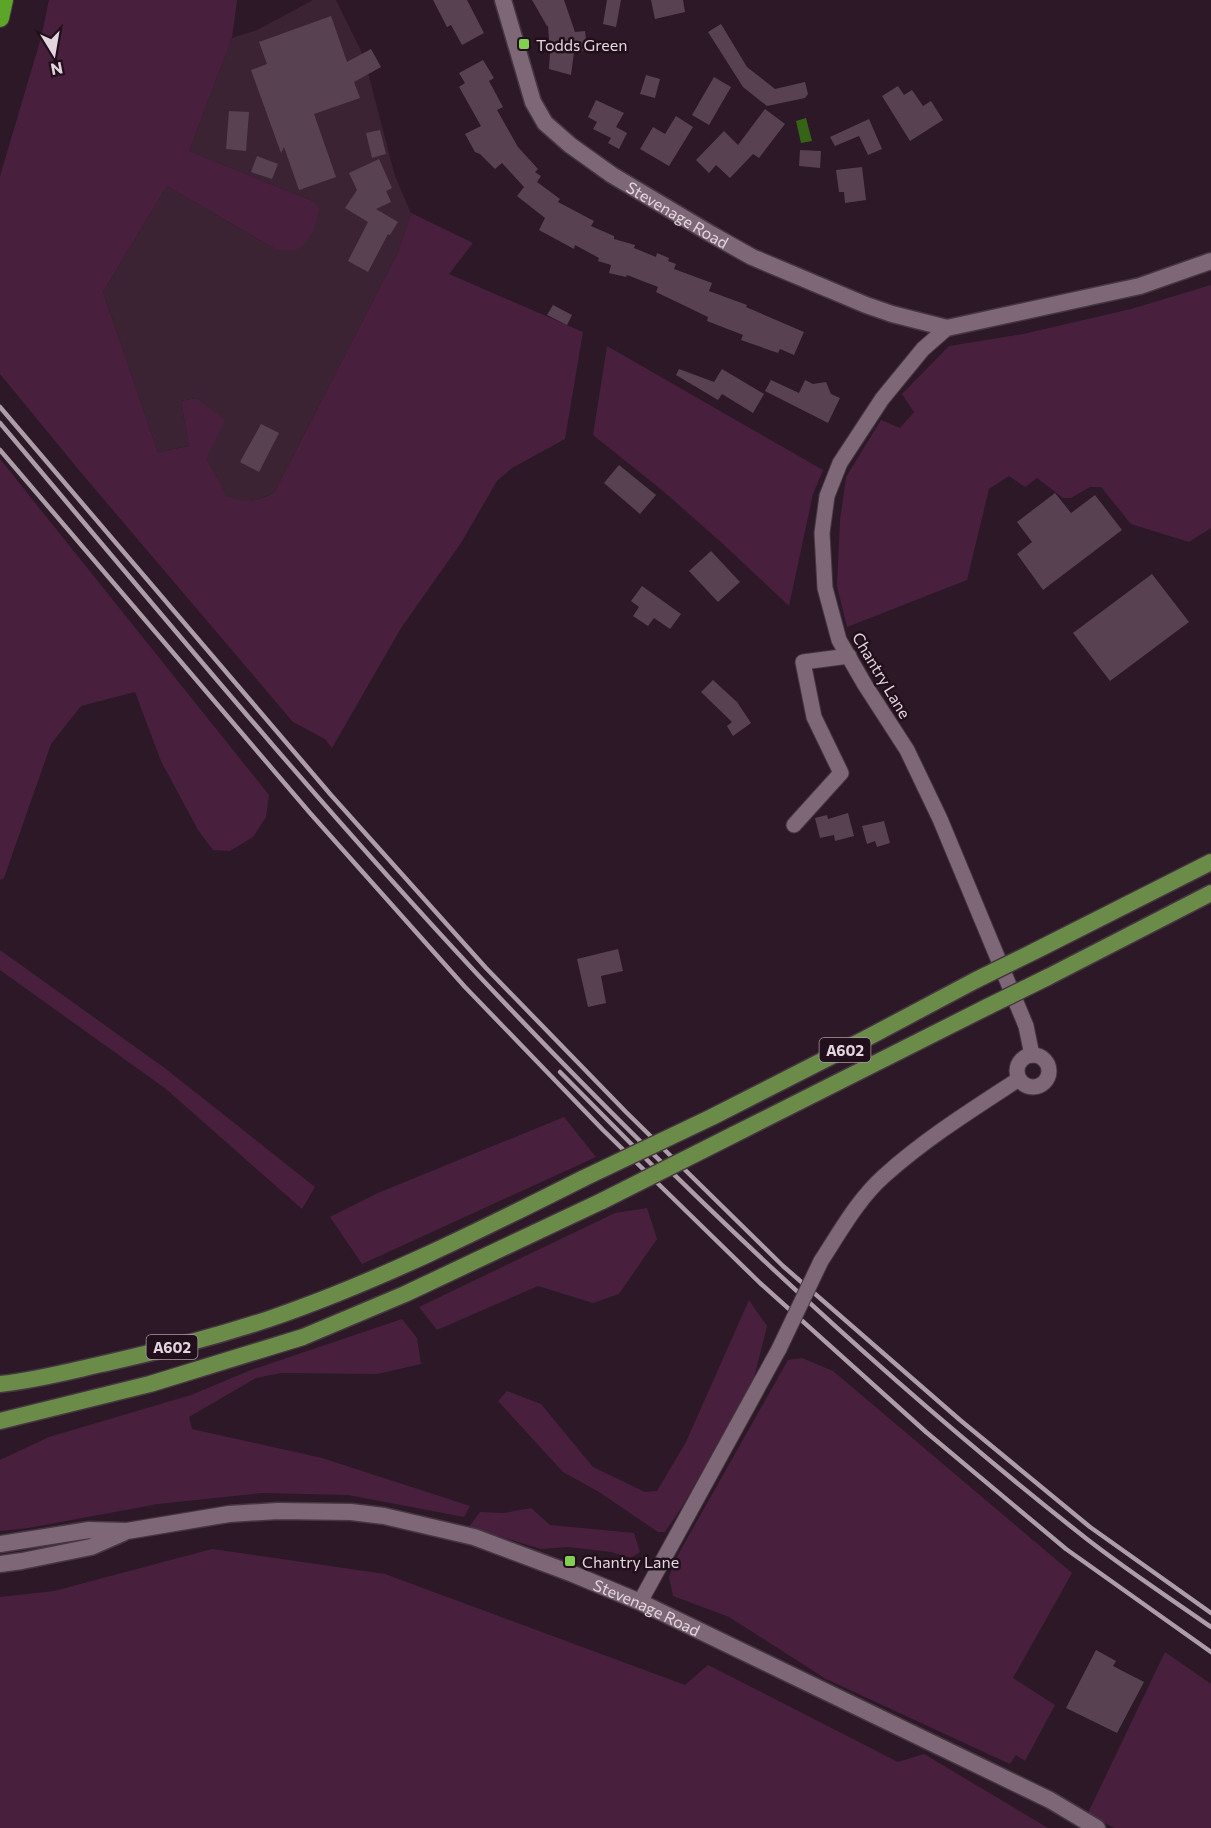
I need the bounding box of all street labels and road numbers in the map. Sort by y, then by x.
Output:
street label: Stevenage Road [623,177,732,252]
street label: Chantry Lane [849,628,915,722]
road number: A602 [820,1038,870,1062]
road number: A602 [146,1335,198,1359]
street label: Stevenage Road [591,1574,704,1639]

